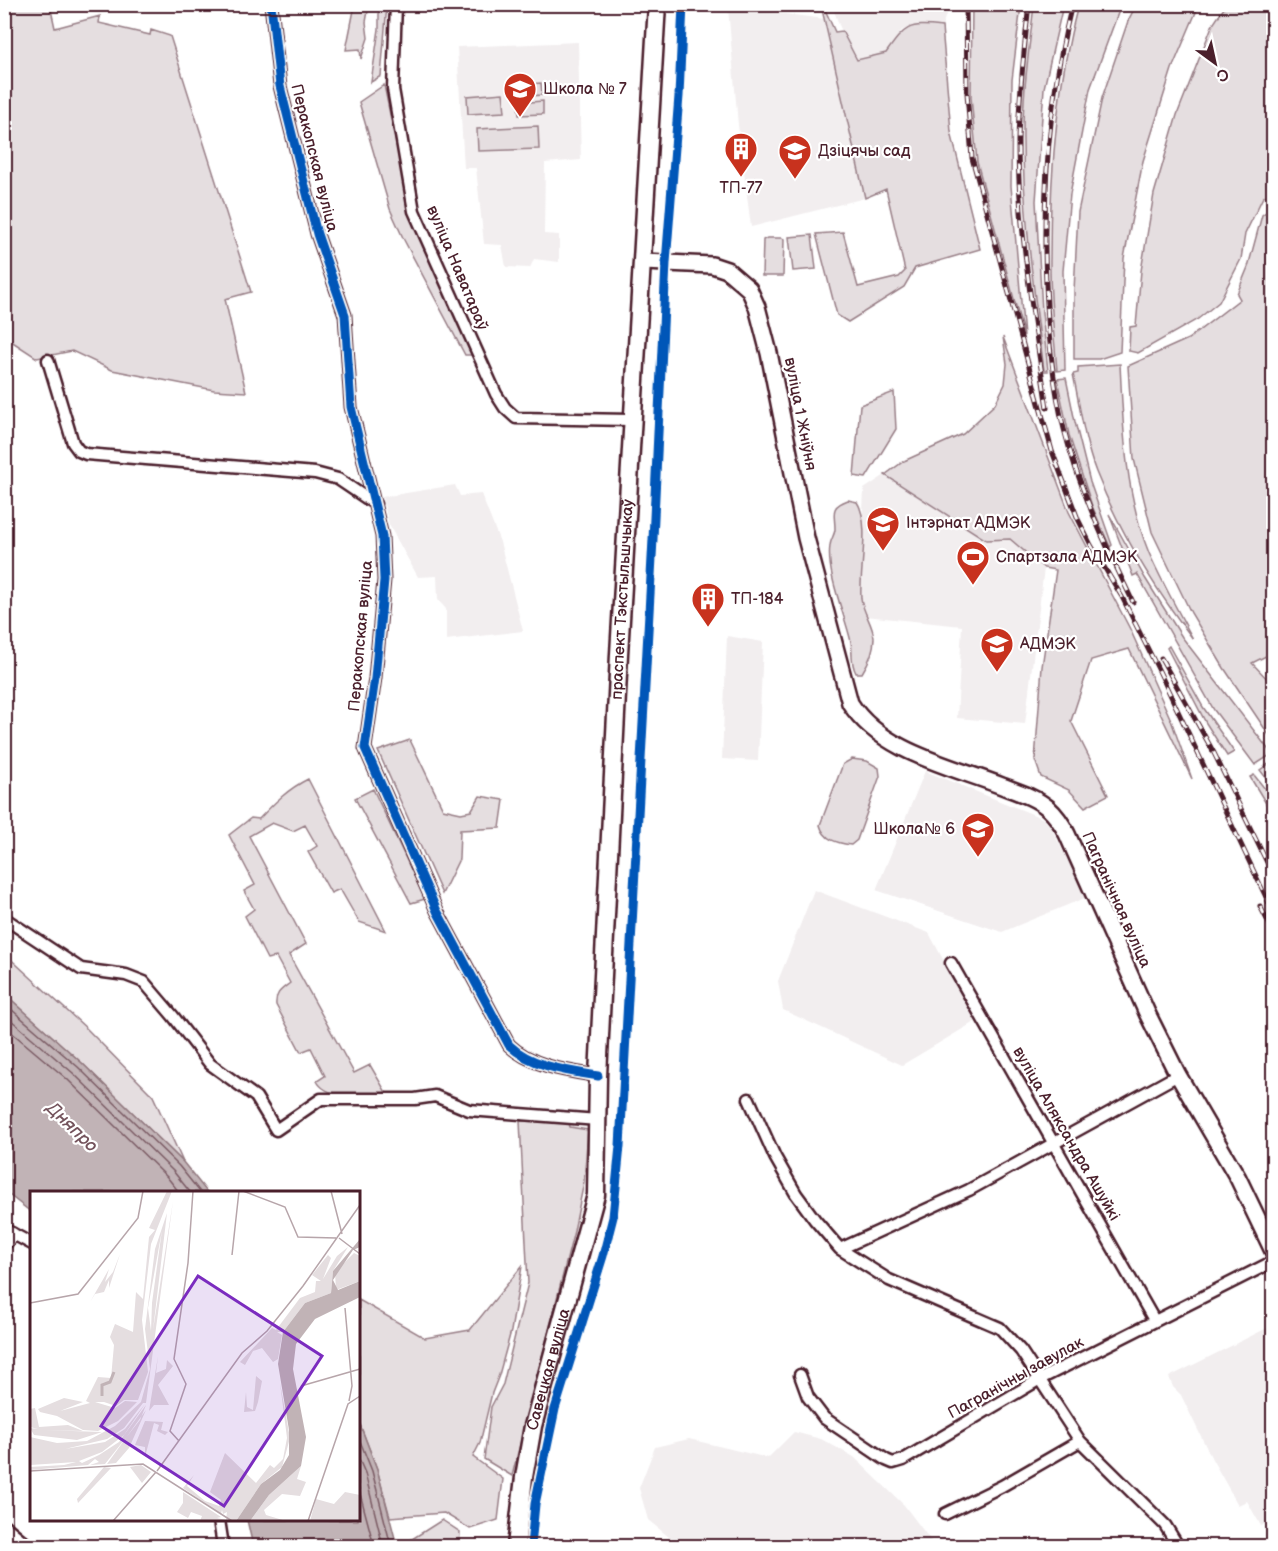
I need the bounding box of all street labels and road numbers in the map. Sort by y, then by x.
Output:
street label: Перакопская вуліца [286,82,342,234]
street label: вуліца Наватараў [422,203,492,334]
street label: вуліца 1 Жніўня [780,356,820,472]
street label: праспект Тэкстыльшчыкаў [607,498,638,700]
street label: Перакопская вуліца [345,559,377,712]
street label: Пагранічная вуліца [1077,829,1155,971]
street label: вуліца Аляксандра Ашуйкі [1008,1044,1124,1224]
street label: Савецкая вуліца [523,1306,574,1432]
street label: Пагранічны завулак [945,1333,1088,1423]

